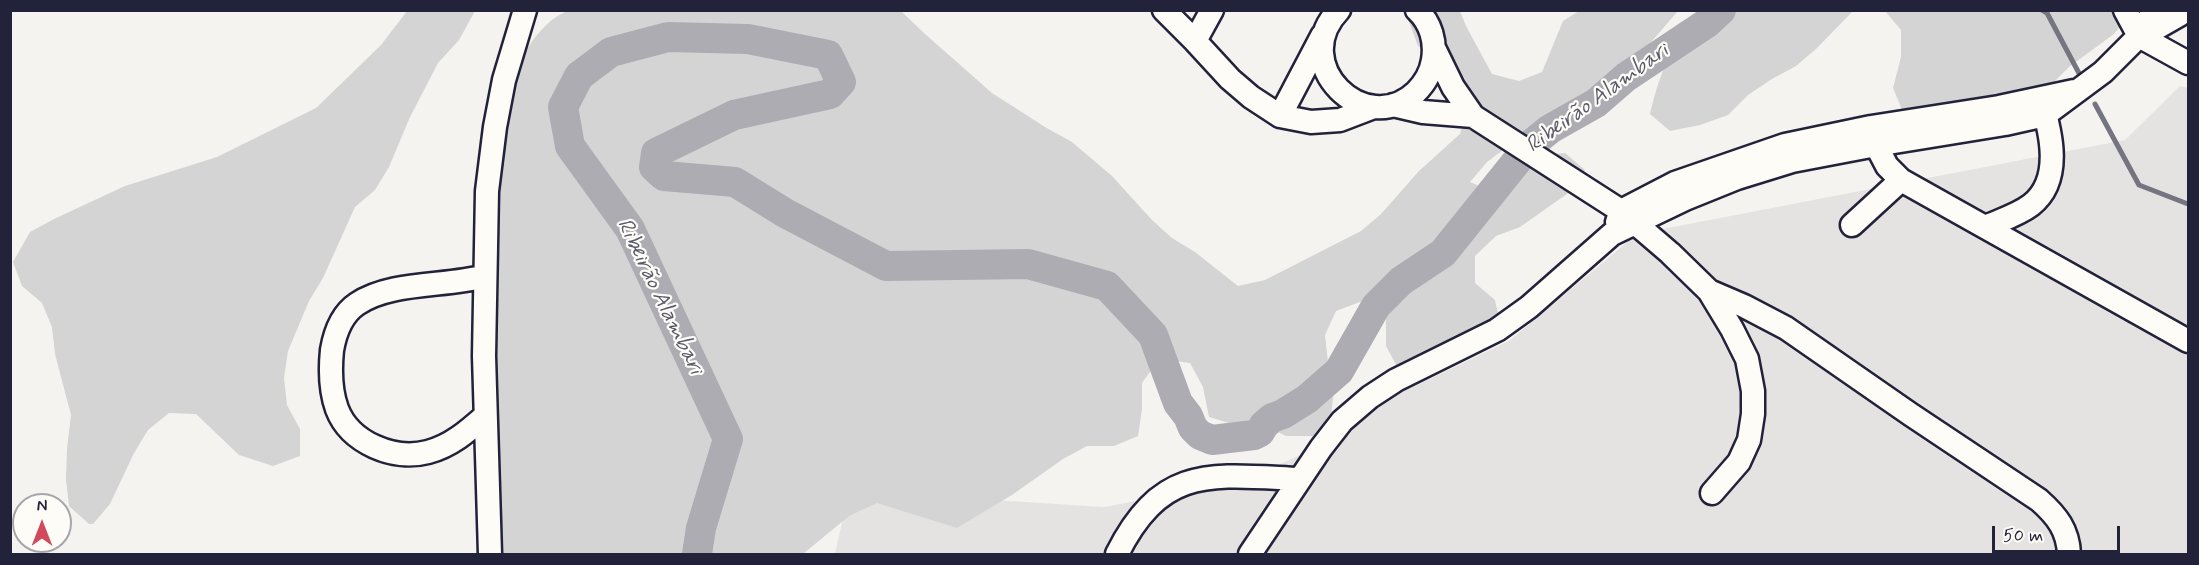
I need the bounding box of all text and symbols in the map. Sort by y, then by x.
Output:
water label: Ribeirão Alambari [1521,38,1675,160]
water label: Ribeirão Alambari [610,215,708,379]
north arrow [12,493,72,553]
text: N [37,496,47,517]
scale bar [1995,514,2122,552]
text: 50 m [2003,524,2043,548]

